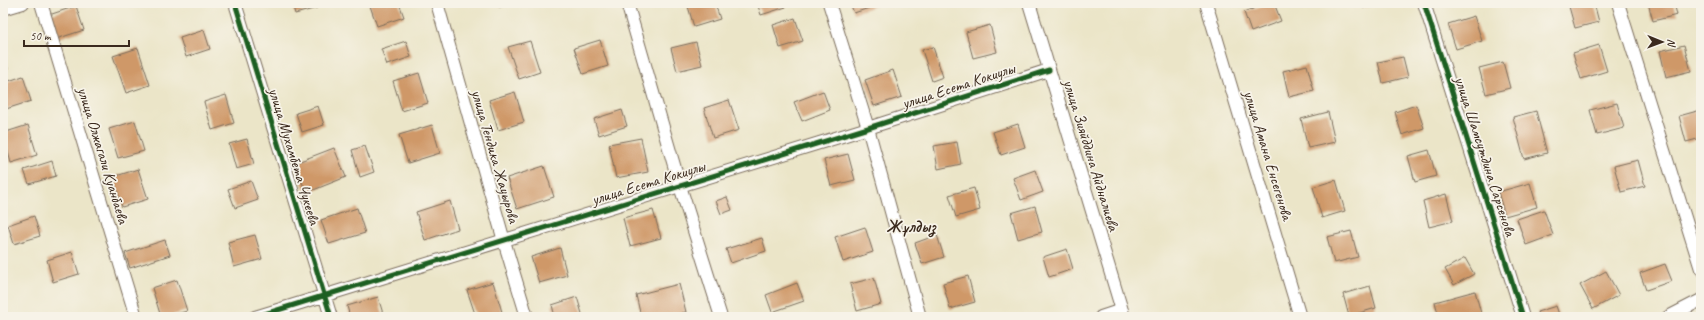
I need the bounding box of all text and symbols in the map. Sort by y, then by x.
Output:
scale bar [24,22,129,48]
north arrow [1642,22,1682,62]
text: 50 m [30,28,52,44]
text: N [1665,39,1679,48]
street label: улица Есета Кокиулы [898,58,1019,114]
street label: улица Шамсутдина Сарсенова [1449,73,1521,240]
street label: улица Зияйддина Айдналиева [1058,76,1124,234]
street label: улица Олжагали Куанбаева [72,84,134,227]
street label: улица Мухамбета Чукеева [263,84,325,229]
street label: улица Тендика Жауырова [466,86,524,227]
street label: улица Амана Енсегенова [1239,87,1298,224]
street label: улица Есета Кокиулы [588,156,709,210]
district label: Жұлдыз [886,216,937,238]

